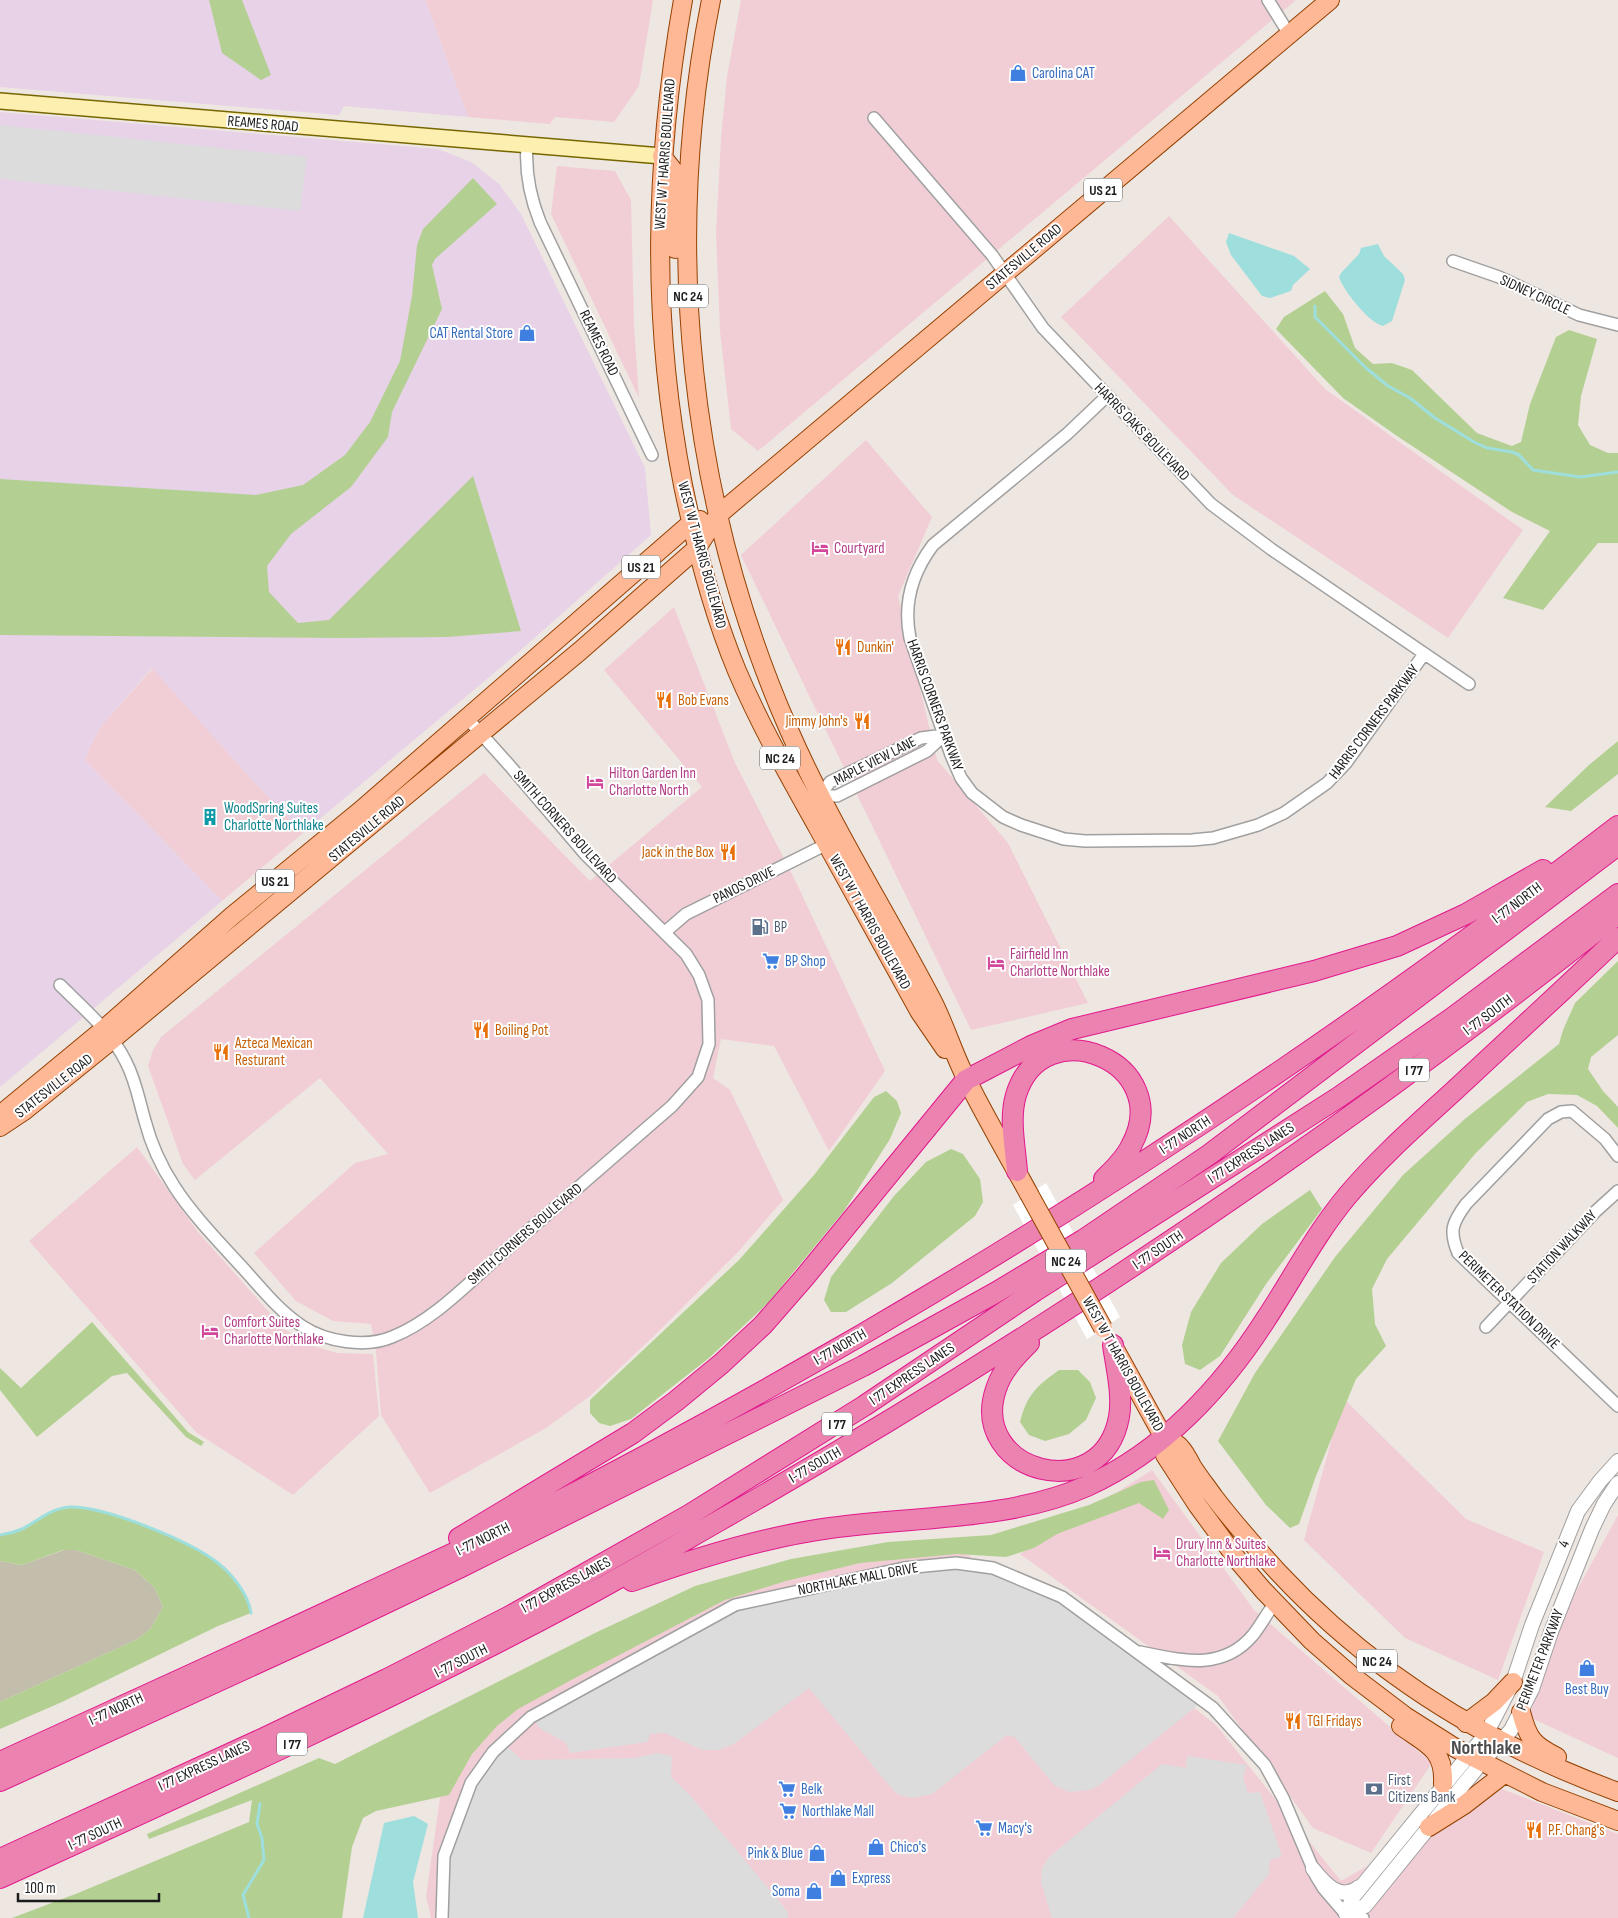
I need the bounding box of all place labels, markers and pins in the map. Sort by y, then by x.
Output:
shop icon: Carolina CAT [1008,63,1028,83]
place label: Carolina CAT [1032,64,1095,83]
shop icon: CAT Rental Store [517,323,537,343]
place label: CAT Rental Store [429,324,513,343]
hotel icon: Courtyard [810,538,830,558]
place label: Courtyard [834,539,884,558]
restaurant icon: Dunkin' [833,637,853,657]
place label: Dunkin' [857,638,894,657]
restaurant icon: Bob Evans [654,690,674,710]
place label: Bob Evans [678,691,729,710]
restaurant icon: Jimmy John's [852,711,872,731]
place label: Jimmy John's [784,712,848,731]
place label: Hilton Garden Inn Charlotte North [609,764,696,800]
hotel icon: Hilton Garden Inn Charlotte North [585,772,605,792]
place label: WoodSpring Suites Charlotte Northlake [224,799,324,835]
building icon: WoodSpring Suites Charlotte Northlake [200,807,220,827]
restaurant icon: Jack in the Box [718,842,738,862]
place label: Jack in the Box [641,843,714,862]
fuel station icon: BP [750,917,770,937]
place label: BP [774,918,787,937]
place label: Fairfield Inn Charlotte Northlake [1010,945,1110,981]
supermarket icon: BP Shop [761,951,781,971]
place label: BP Shop [785,952,826,971]
hotel icon: Fairfield Inn Charlotte Northlake [986,953,1006,973]
restaurant icon: Boiling Pot [471,1020,491,1040]
place label: Boiling Pot [495,1021,549,1040]
place label: Azteca Mexican Resturant [234,1034,313,1070]
restaurant icon: Azteca Mexican Resturant [211,1042,231,1062]
place label: Comfort Suites Charlotte Northlake [224,1313,324,1349]
hotel icon: Comfort Suites Charlotte Northlake [200,1321,220,1341]
place label: Drury Inn & Suites Charlotte Northlake [1176,1535,1276,1571]
hotel icon: Drury Inn & Suites Charlotte Northlake [1152,1543,1172,1563]
shop icon: Best Buy [1577,1658,1597,1678]
place label: Best Buy [1565,1680,1609,1699]
restaurant icon: TGI Fridays [1283,1711,1303,1731]
place label: TGI Fridays [1307,1712,1362,1731]
place label: First Citizens Bank [1388,1771,1456,1807]
supermarket icon: Belk [777,1779,797,1799]
bank icon: First Citizens Bank [1364,1779,1384,1799]
place label: Belk [801,1780,822,1799]
supermarket icon: Northlake Mall [778,1801,798,1821]
place label: Northlake Mall [802,1802,874,1821]
supermarket icon: Macy's [974,1818,994,1838]
place label: Macy's [998,1819,1032,1838]
restaurant icon: P.F. Chang's [1524,1820,1544,1840]
place label: P.F. Chang's [1548,1821,1605,1840]
shop icon: Chico's [866,1837,886,1857]
place label: Chico's [890,1838,926,1857]
shop icon: Pink & Blue [807,1843,827,1863]
place label: Pink & Blue [748,1844,803,1863]
shop icon: Express [828,1868,848,1888]
place label: Express [852,1869,891,1888]
shop icon: Soma [804,1881,824,1901]
place label: Soma [772,1882,800,1901]

